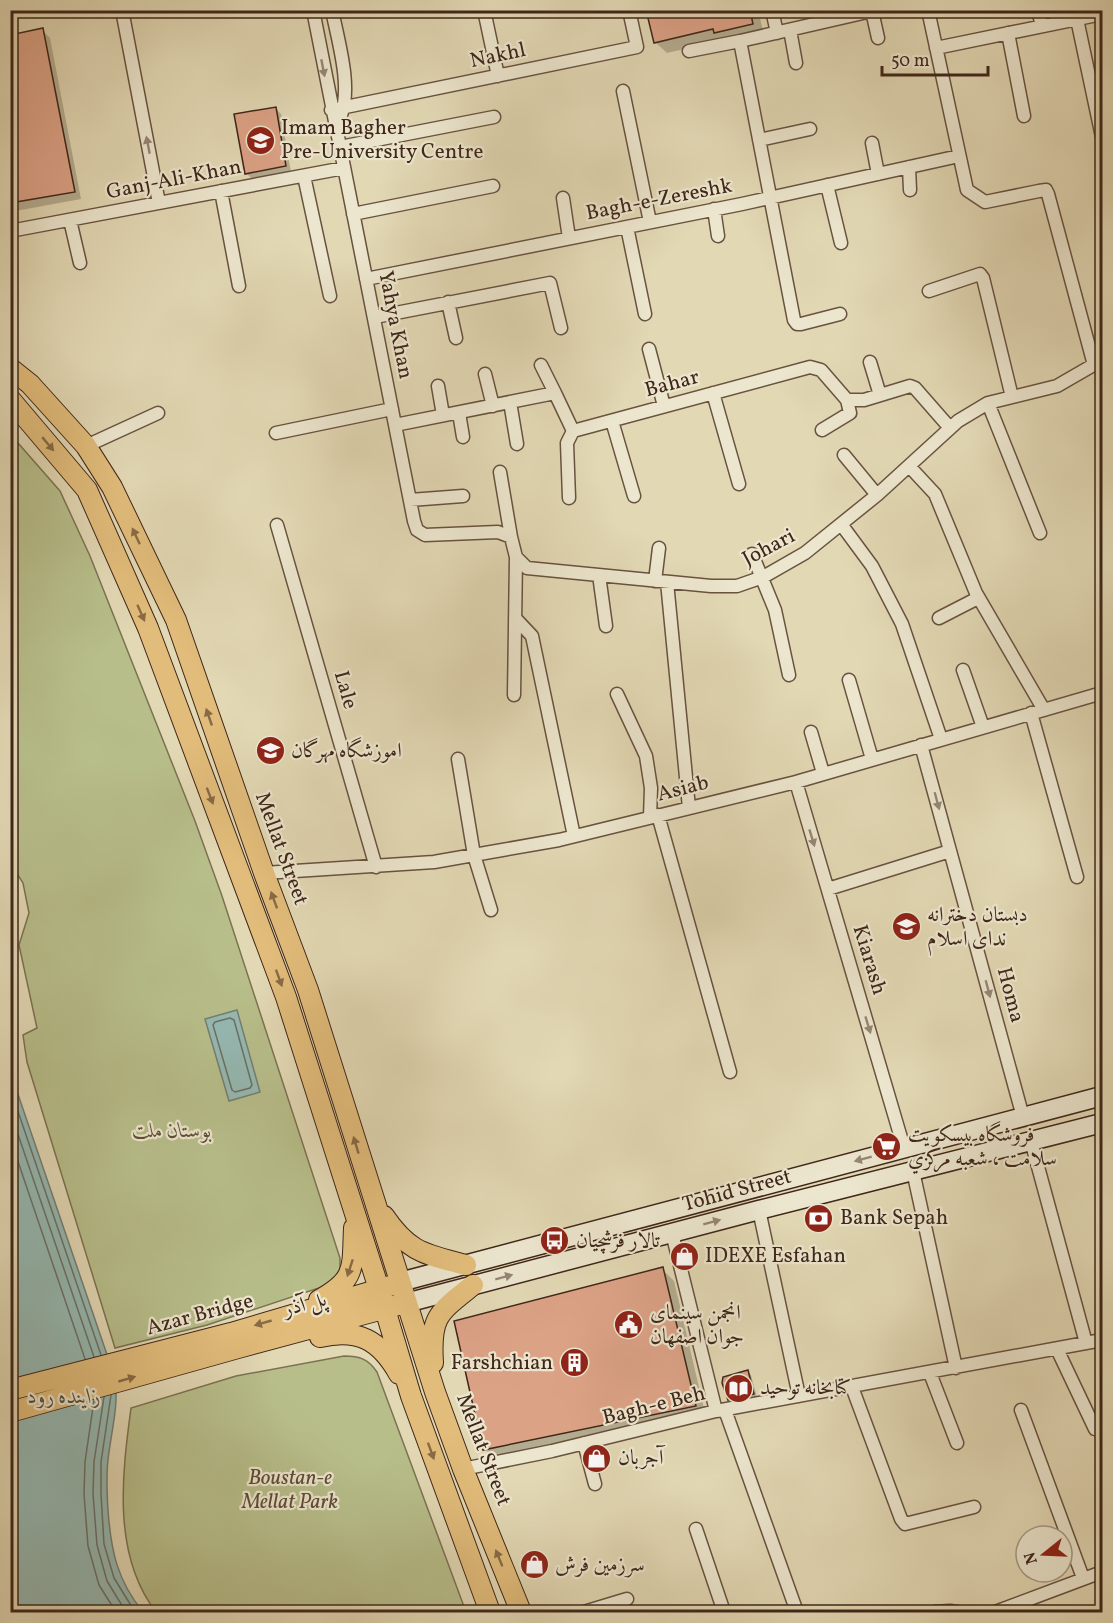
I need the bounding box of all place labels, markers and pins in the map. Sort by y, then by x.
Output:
place label: Imam Bagher Pre-University Centre [281,114,483,167]
school or university icon: Imam Bagher Pre-University Centre [244,124,276,156]
school or university icon: اموزشگاه مهرگان [254,735,286,767]
place label: اموزشگاه مهرگان [291,737,402,766]
place label: دبستان دخترانه ندای اسلام [927,901,1028,956]
school or university icon: دبستان دخترانه ندای اسلام [890,911,922,943]
place label: فروشگاه بيسكويت سلامت ، شعبه مركزي [908,1121,1057,1174]
supermarket icon: فروشگاه بيسكويت سلامت ، شعبه مركزي [871,1131,903,1163]
bank icon: Bank Sepah [803,1202,835,1234]
place label: Bank Sepah [840,1204,948,1233]
bus stop icon: تالار فرشچیان [539,1225,571,1257]
place label: تالار فرشچیان [576,1227,661,1256]
shop icon: IDEXE Esfahan [668,1240,700,1272]
place label: IDEXE Esfahan [705,1242,846,1271]
place label: انجمن سینمای جوان اصفهان [650,1299,744,1352]
public building icon: انجمن سینمای جوان اصفهان [613,1309,645,1341]
building icon: Farshchian [558,1347,590,1379]
place label: Farshchian [451,1349,553,1378]
library icon: کتابخانه توحید [723,1372,755,1404]
place label: کتابخانه توحید [760,1374,851,1403]
shop icon: آجربان [581,1442,613,1474]
place label: آجربان [618,1444,666,1473]
shop icon: سرزمین فرش [518,1549,550,1581]
place label: سرزمین فرش [555,1551,645,1580]

